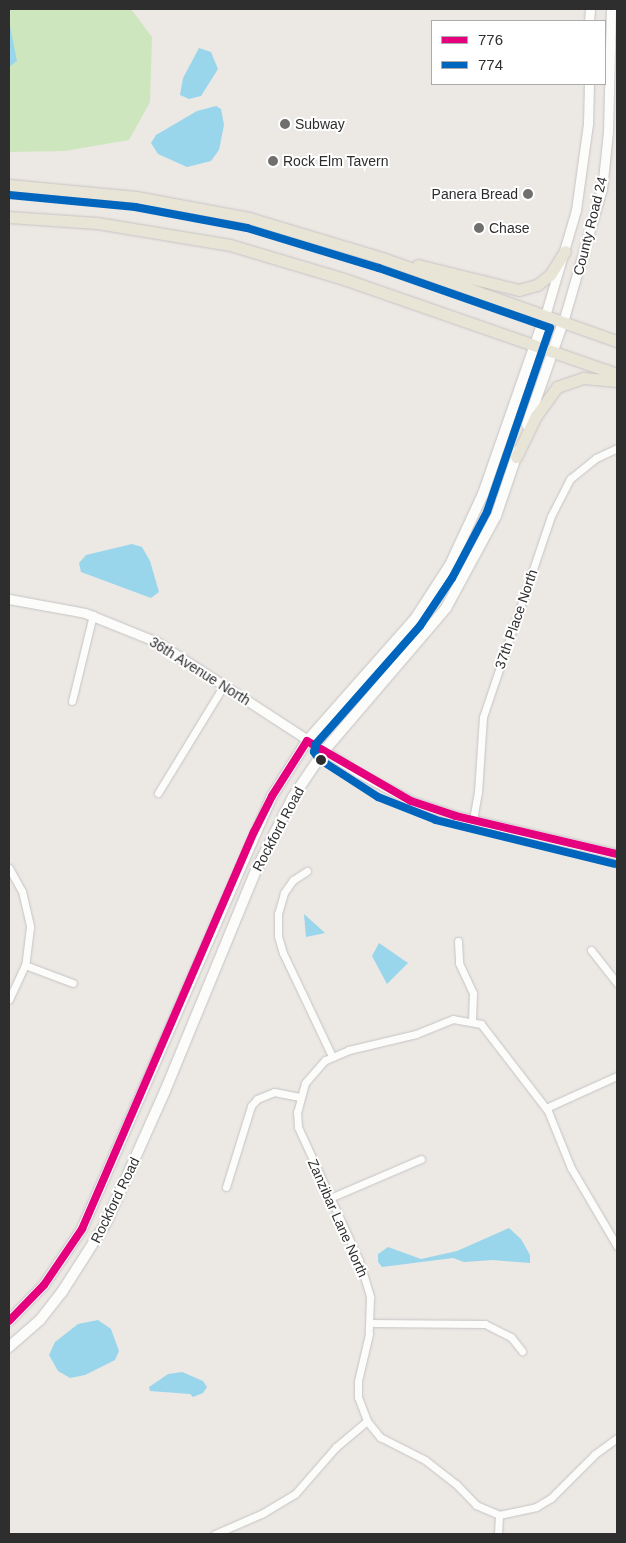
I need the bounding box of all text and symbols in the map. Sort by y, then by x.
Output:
legend [431,20,606,85]
text: 776 [478,31,503,48]
text: 774 [478,56,503,73]
place label: Subway [295,116,345,132]
marker: Subway [279,118,291,130]
place label: Rock Elm Tavern [283,153,389,169]
marker: Rock Elm Tavern [267,155,279,167]
street label: County Road 24 [570,175,610,277]
place label: Panera Bread [432,186,518,202]
marker: Panera Bread [522,188,534,200]
place label: Chase [489,220,529,236]
marker: Chase [473,222,485,234]
street label: 37th Place North [491,567,541,671]
street label: 36th Avenue North [146,633,254,709]
unlabelled marker [316,755,326,765]
street label: Rockford Road [249,784,307,874]
street label: Rockford Road [87,1154,143,1246]
street label: Zanzibar Lane North [304,1156,372,1280]

